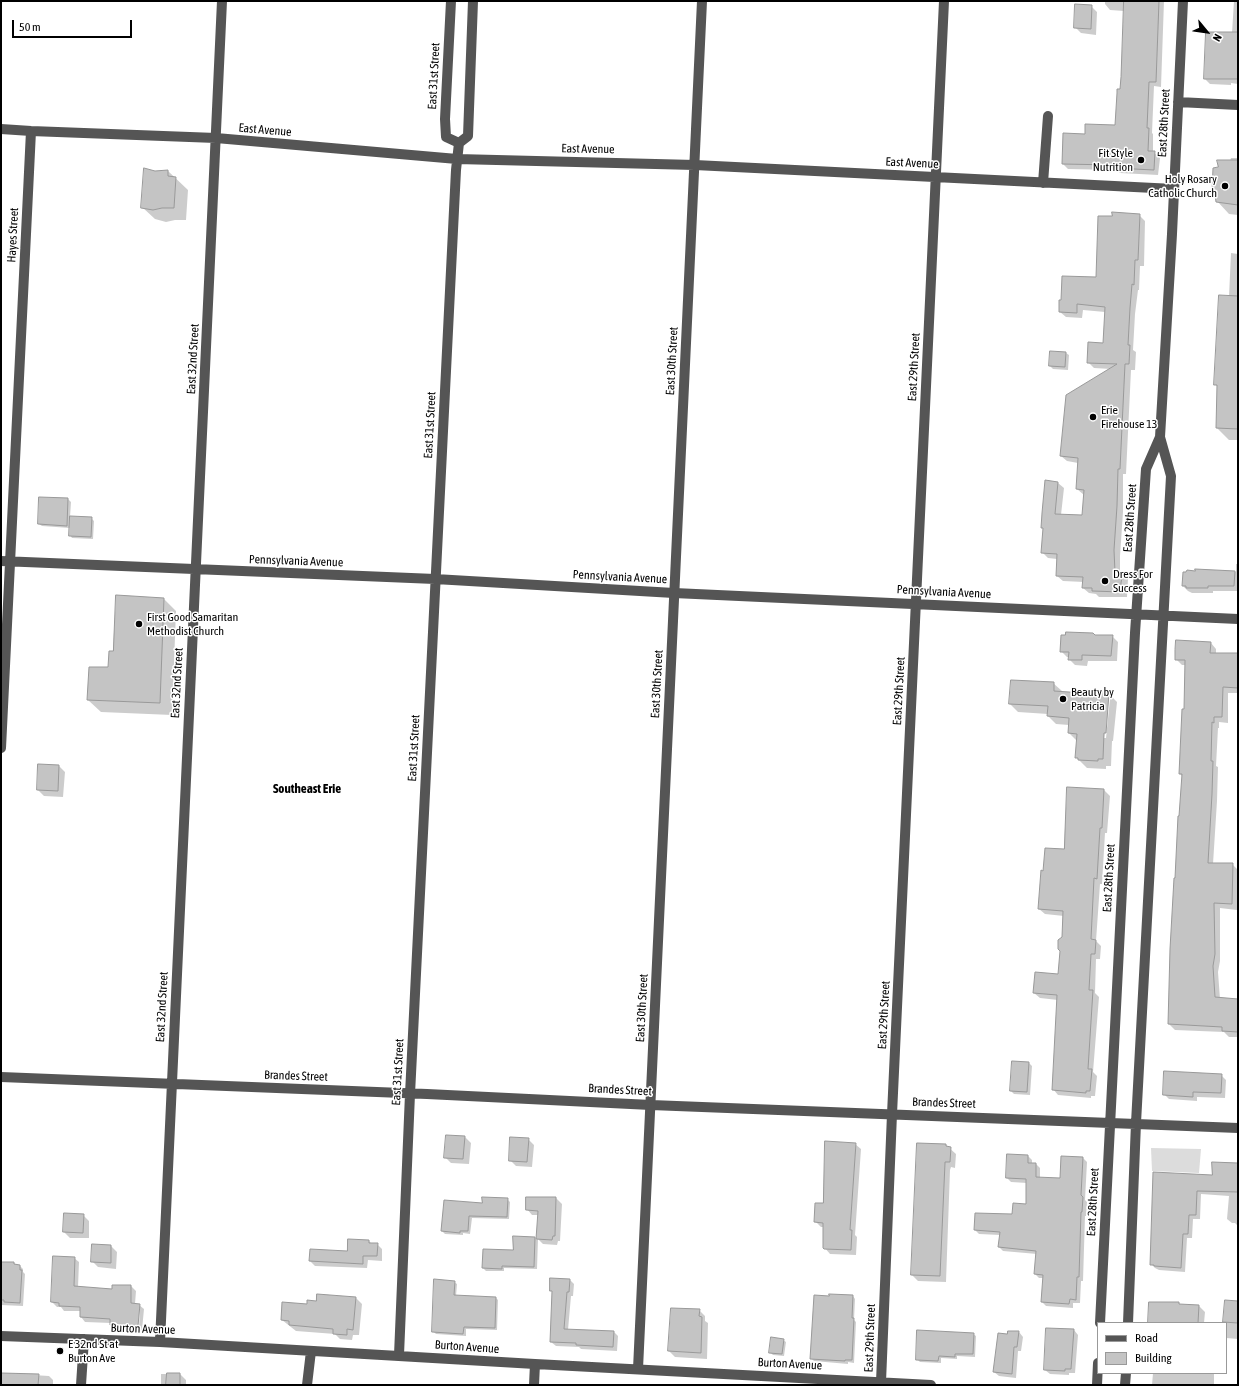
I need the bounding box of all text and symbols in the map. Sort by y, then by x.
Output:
scale bar [14,12,134,38]
north arrow [1187,12,1227,52]
text: 50 m [19,20,41,34]
text: N [1211,32,1224,44]
street label: East 31st Street [425,42,443,110]
street label: East 28th Street [1155,88,1173,158]
street label: East Avenue [238,121,292,139]
street label: East Avenue [561,141,615,157]
place label: Fit Style Nutrition [1093,146,1133,174]
street label: East Avenue [885,154,939,172]
marker: Fit Style Nutrition [1136,155,1146,165]
place label: Holy Rosary Catholic Church [1148,172,1217,200]
marker: Holy Rosary Catholic Church [1220,181,1230,191]
street label: Hayes Street [4,207,22,263]
street label: East 32nd Street [184,323,202,395]
street label: East 30th Street [663,326,681,396]
street label: East 29th Street [905,332,923,402]
street label: East 31st Street [421,391,439,459]
place label: Erie Firehouse 13 [1101,403,1157,431]
marker: Erie Firehouse 13 [1088,412,1098,422]
street label: East 28th Street [1120,483,1140,553]
street label: Pennsylvania Avenue [249,552,343,570]
street label: Pennsylvania Avenue [572,567,668,587]
place label: Dress For Success [1113,567,1153,595]
marker: Dress For Success [1100,576,1110,586]
street label: Pennsylvania Avenue [896,582,992,602]
place label: First Good Samaritan Methodist Church [147,610,238,638]
marker: First Good Samaritan Methodist Church [134,619,144,629]
street label: East 32nd Street [168,647,186,719]
street label: East 30th Street [648,649,666,719]
street label: East 29th Street [890,656,908,726]
place label: Beauty by Patricia [1071,685,1114,713]
marker: Beauty by Patricia [1058,694,1068,704]
street label: East 31st Street [405,714,423,782]
district label: Southeast Erie [273,781,341,797]
street label: East 28th Street [1100,843,1118,913]
street label: East 32nd Street [153,971,171,1043]
street label: East 30th Street [633,973,651,1043]
street label: East 29th Street [875,980,893,1050]
street label: East 31st Street [389,1038,407,1106]
street label: Brandes Street [264,1068,328,1084]
street label: Brandes Street [588,1081,652,1099]
street label: Brandes Street [912,1095,976,1111]
street label: East 28th Street [1084,1167,1102,1237]
street label: East 29th Street [862,1303,878,1373]
street label: Burton Avenue [110,1321,176,1337]
legend [1097,1322,1227,1374]
text: Road [1135,1331,1158,1345]
place label: E 32nd St at Burton Ave [68,1337,118,1365]
street label: Burton Avenue [434,1338,500,1356]
marker: E 32nd St at Burton Ave [55,1346,65,1356]
text: Building [1135,1351,1172,1365]
street label: Burton Avenue [757,1355,823,1373]

